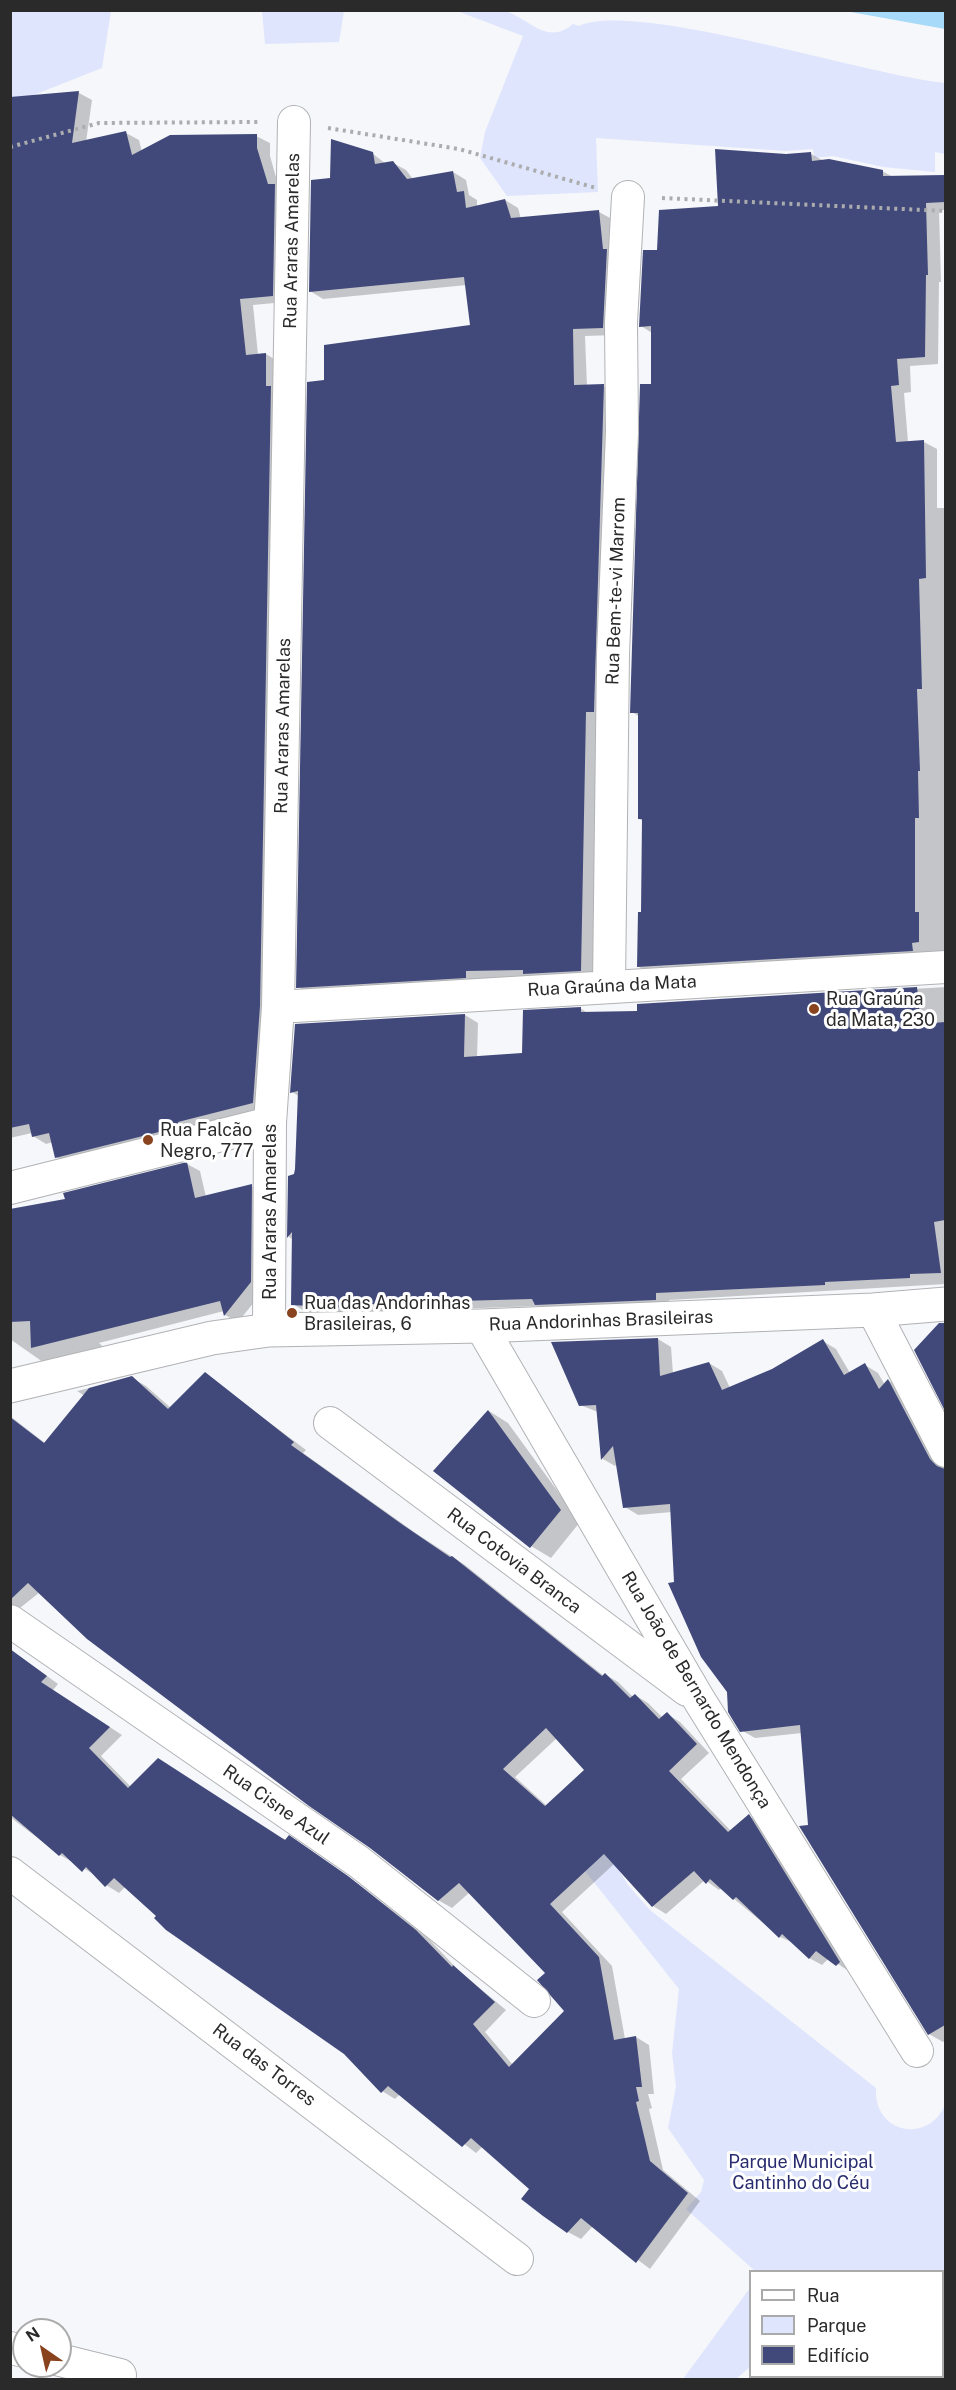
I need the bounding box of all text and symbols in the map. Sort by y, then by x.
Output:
street label: Rua Araras Amarelas [280,153,304,329]
street label: Rua Bem-te-vi Marrom [602,497,630,685]
street label: Rua Araras Amarelas [271,638,295,814]
street label: Rua Graúna da Mata [527,971,697,1001]
place label: Rua Graúna da Mata, 230 [826,988,935,1030]
marker: Rua Graúna da Mata, 230 [807,1002,821,1016]
place label: Rua Falcão Negro, 777 [160,1119,253,1162]
street label: Rua Araras Amarelas [259,1124,281,1300]
marker: Rua Falcão Negro, 777 [141,1133,155,1147]
place label: Rua das Andorinhas Brasileiras, 6 [304,1292,470,1334]
marker: Rua das Andorinhas Brasileiras, 6 [285,1306,299,1320]
street label: Rua Andorinhas Brasileiras [489,1306,713,1336]
street label: Rua Cotovia Branca [443,1504,585,1618]
street label: Rua João de Bernardo Mendonça [616,1567,776,1813]
street label: Rua Cisne Azul [219,1760,333,1850]
street label: Rua das Torres [208,2019,320,2111]
park label: Parque Municipal Cantinho do Céu [728,2151,874,2194]
legend [749,2270,944,2378]
text: Rua [807,2285,839,2306]
text: Parque [807,2315,867,2336]
north arrow [12,2318,72,2378]
text: N [22,2323,43,2346]
text: Edifício [807,2345,869,2366]

